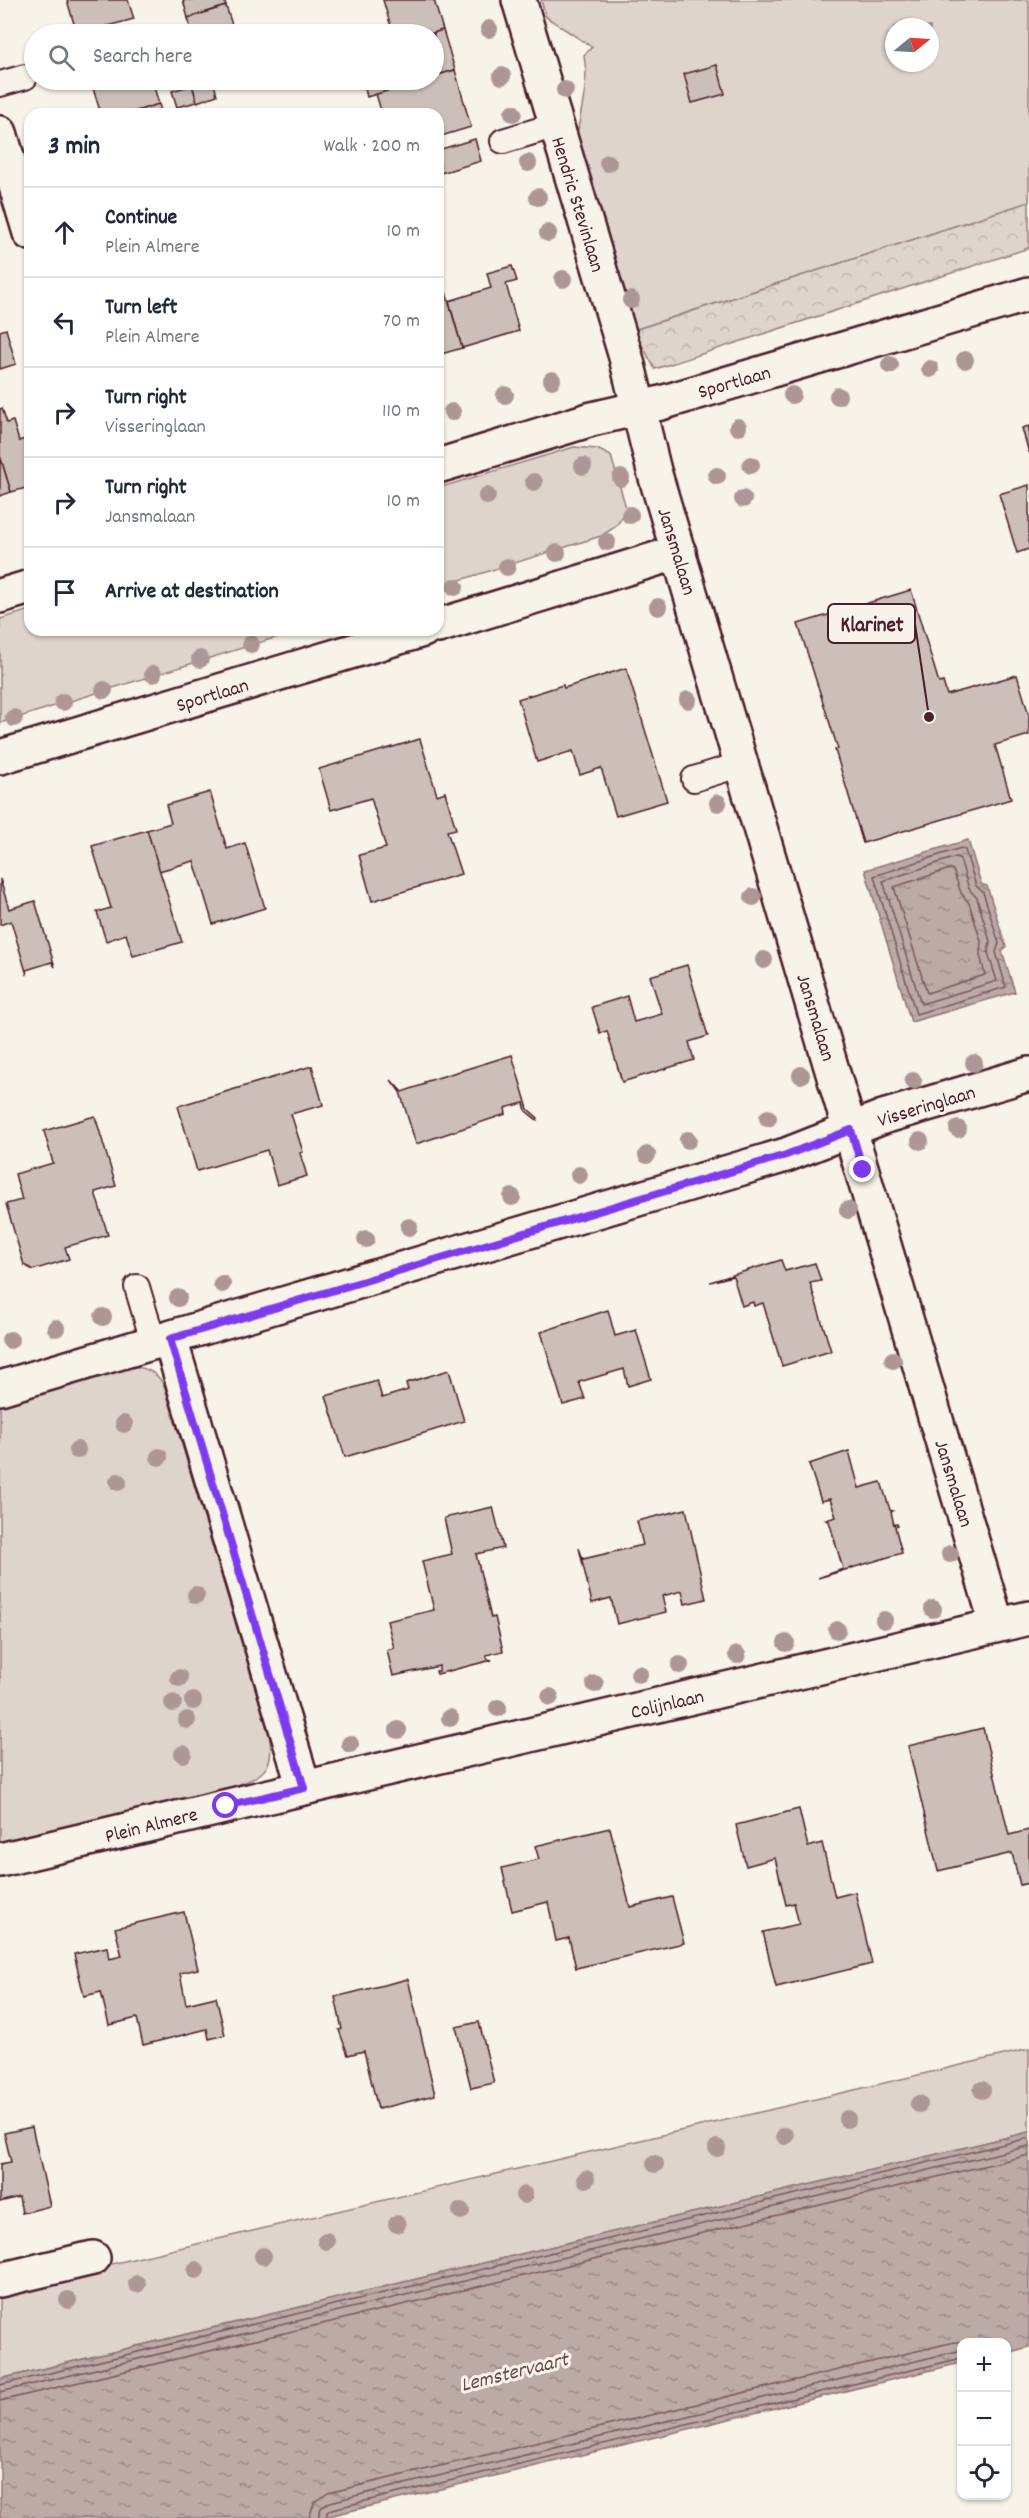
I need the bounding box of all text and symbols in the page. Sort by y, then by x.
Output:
north arrow [885,18,939,72]
search box [24,24,444,90]
icon: search [45,41,78,74]
text: Search here [93,42,192,73]
text: 3 min [48,129,100,166]
text: Walk · 200 m [324,133,420,161]
street label: Hendric Stevinlaan [542,134,610,276]
text: Continue [105,203,177,234]
icon: ahead [48,216,81,249]
text: 10 m [386,218,420,246]
text: Plein Almere [105,234,200,262]
text: Turn left [105,293,177,324]
icon: left [48,306,81,339]
text: 70 m [383,308,420,336]
text: Plein Almere [105,324,200,352]
street label: Sportlaan [695,360,774,408]
text: Turn right [105,383,187,414]
icon: right [48,396,81,429]
text: 110 m [382,398,420,426]
text: Visseringlaan [105,414,206,442]
text: Turn right [105,473,187,504]
icon: right [48,486,81,519]
text: 10 m [386,488,420,516]
text: Jansmalaan [105,504,195,532]
street label: Jansmalaan [649,505,702,599]
icon: arrive [48,576,81,609]
text: Arrive at destination [105,577,279,608]
callout: Klarinet [828,604,915,643]
text: Klarinet [841,612,904,642]
street label: Sportlaan [173,673,253,721]
street label: Jansmalaan [788,971,841,1065]
street label: Visseringlaan [875,1080,979,1136]
route end [849,1156,875,1182]
street label: Jansmalaan [926,1437,979,1531]
street label: Colijnlaan [628,1684,707,1728]
route start [212,1792,238,1818]
street label: Plein Almere [102,1802,201,1852]
map controls [957,2338,1011,2500]
button: + [957,2338,1011,2392]
water label: Lemstervaart [458,2346,574,2402]
button: − [957,2392,1011,2446]
button: locate [957,2446,1011,2500]

